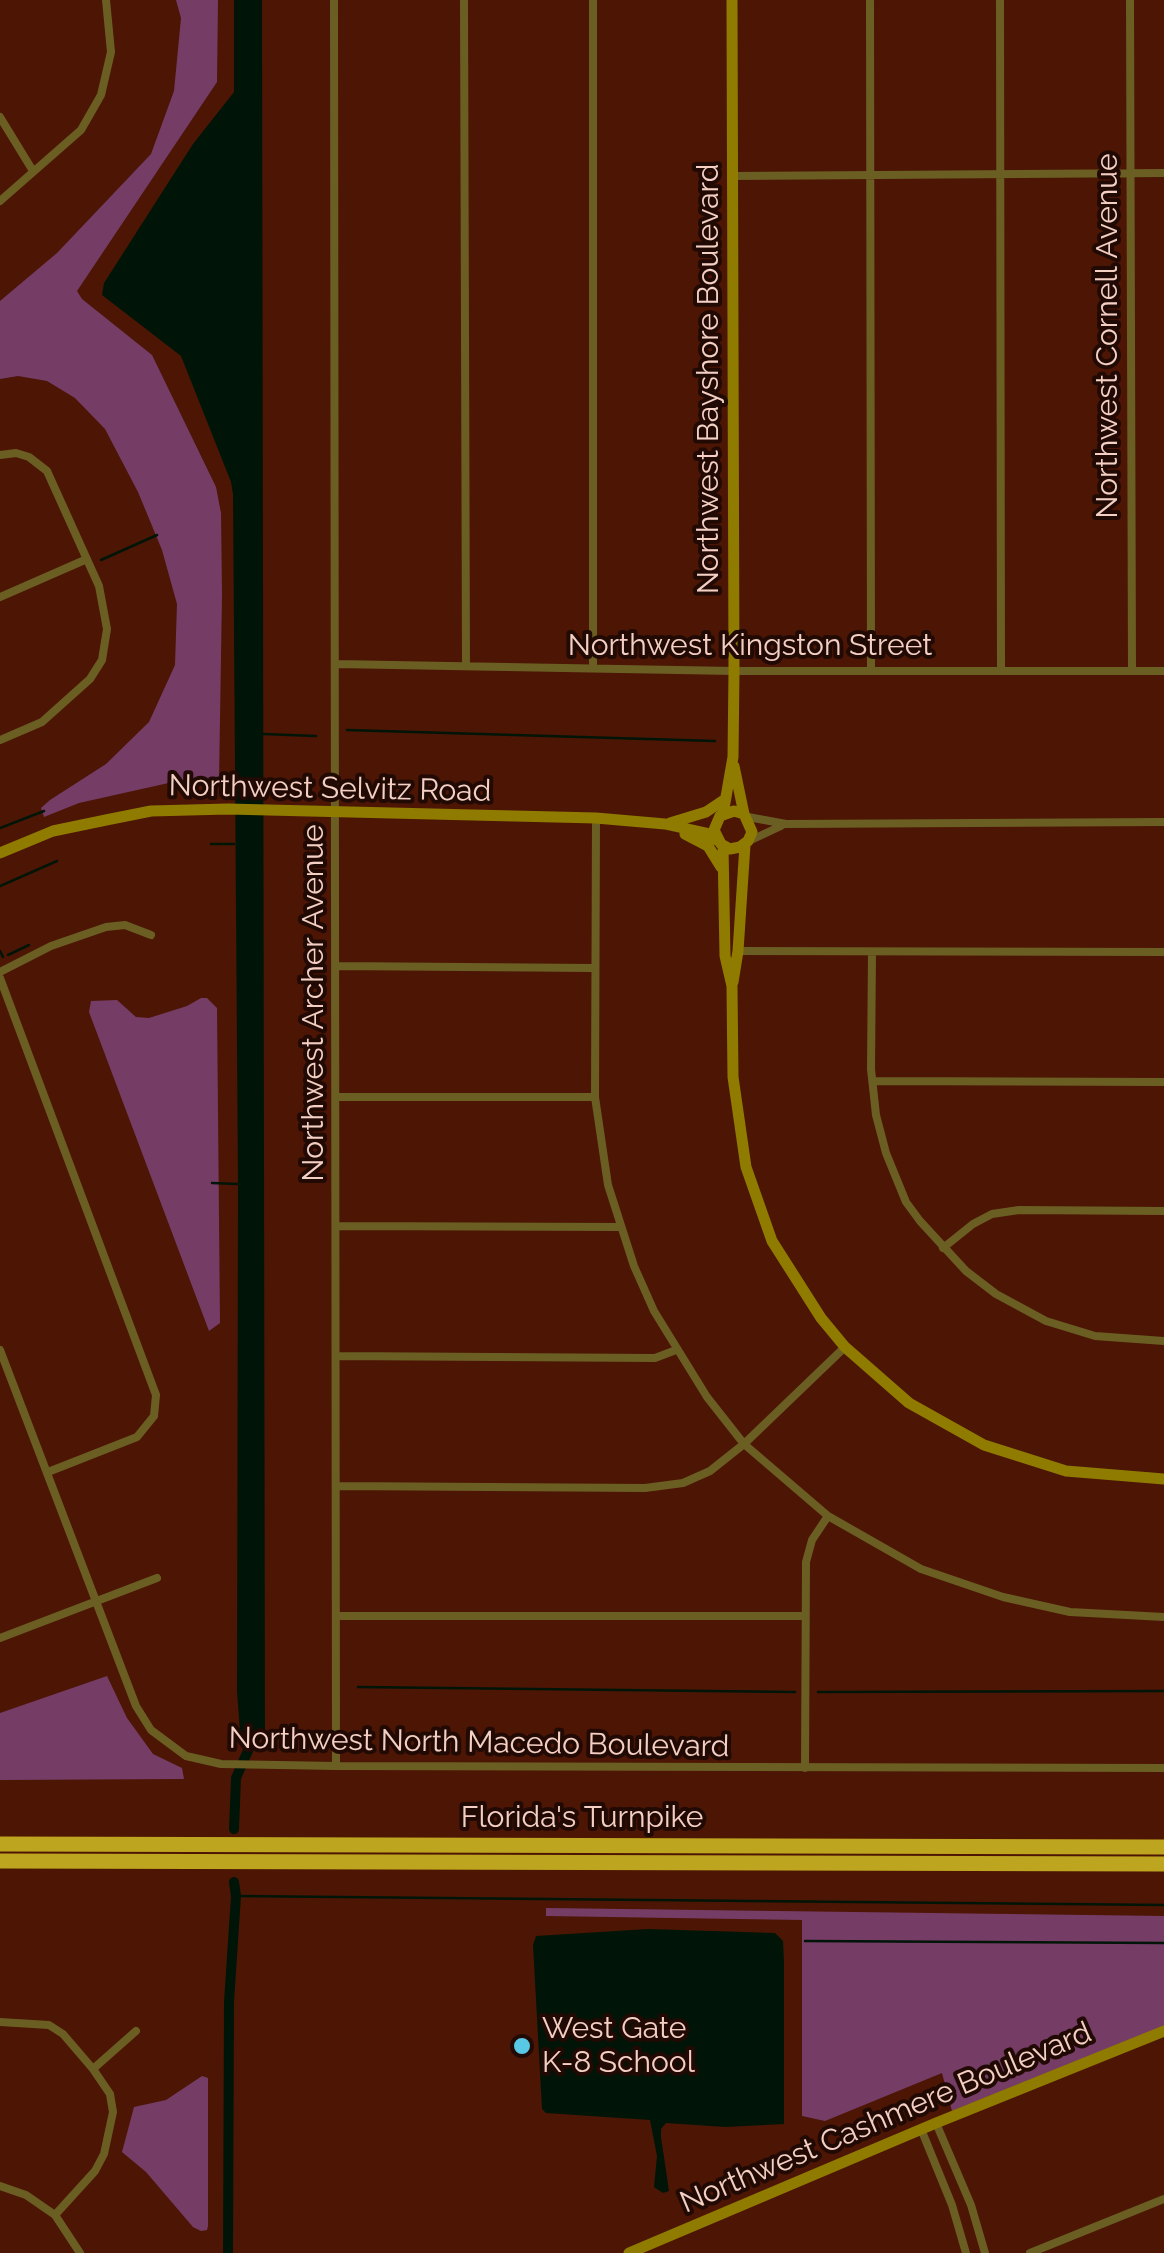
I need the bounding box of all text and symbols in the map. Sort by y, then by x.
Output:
street label: Northwest Cornell Avenue [1090,153,1126,519]
street label: Northwest Bayshore Boulevard [691,164,727,594]
street label: Northwest Kingston Street [568,628,932,664]
street label: Northwest Selvitz Road [168,768,492,810]
street label: Northwest Archer Avenue [296,824,332,1182]
street label: Northwest North Macedo Boulevard [228,1721,730,1765]
street label: Florida's Turnpike [461,1800,703,1836]
place label: West Gate K-8 School [542,2011,695,2082]
street label: Northwest Cashmere Boulevard [675,2015,1097,2221]
marker: West Gate K-8 School [511,2035,533,2057]

